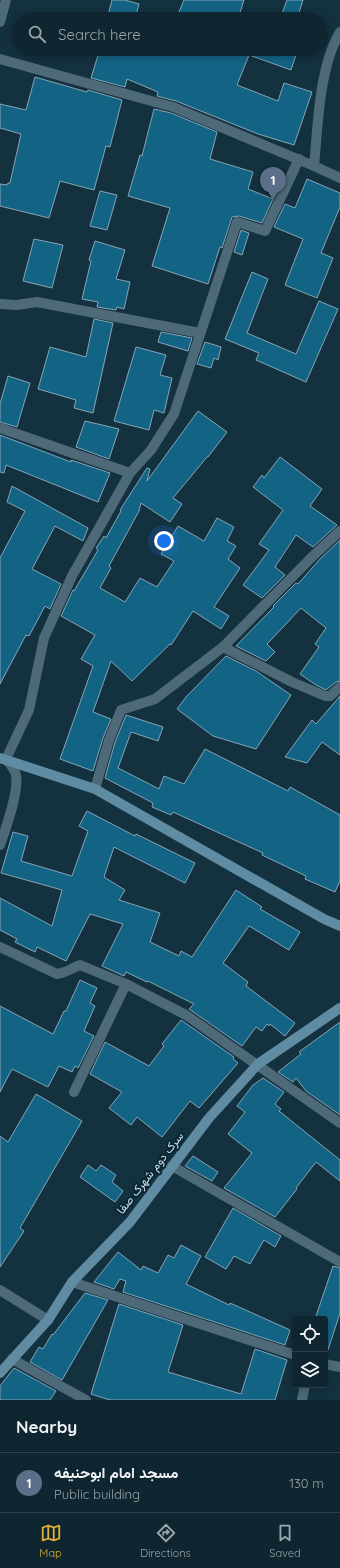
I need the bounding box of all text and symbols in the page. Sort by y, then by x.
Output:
search box [12,12,328,56]
icon: search [26,23,48,45]
text: Search here [58,25,141,44]
pin: 1 [260,167,286,200]
your location [154,531,174,551]
street label: سرک دوم شهرک صفا [113,1129,187,1217]
map controls [292,1316,328,1388]
button: locate [292,1316,328,1352]
button: layers [292,1352,328,1388]
text: Nearby [16,1416,77,1437]
text: مسجد امام ابوحنیفه [54,1463,178,1482]
text: 1 [26,1475,32,1491]
text: 130 m [289,1475,324,1491]
text: Public building [54,1486,140,1502]
tab: Map [39,1522,62,1560]
tab: Directions [140,1522,191,1560]
tab: Saved [269,1522,301,1560]

